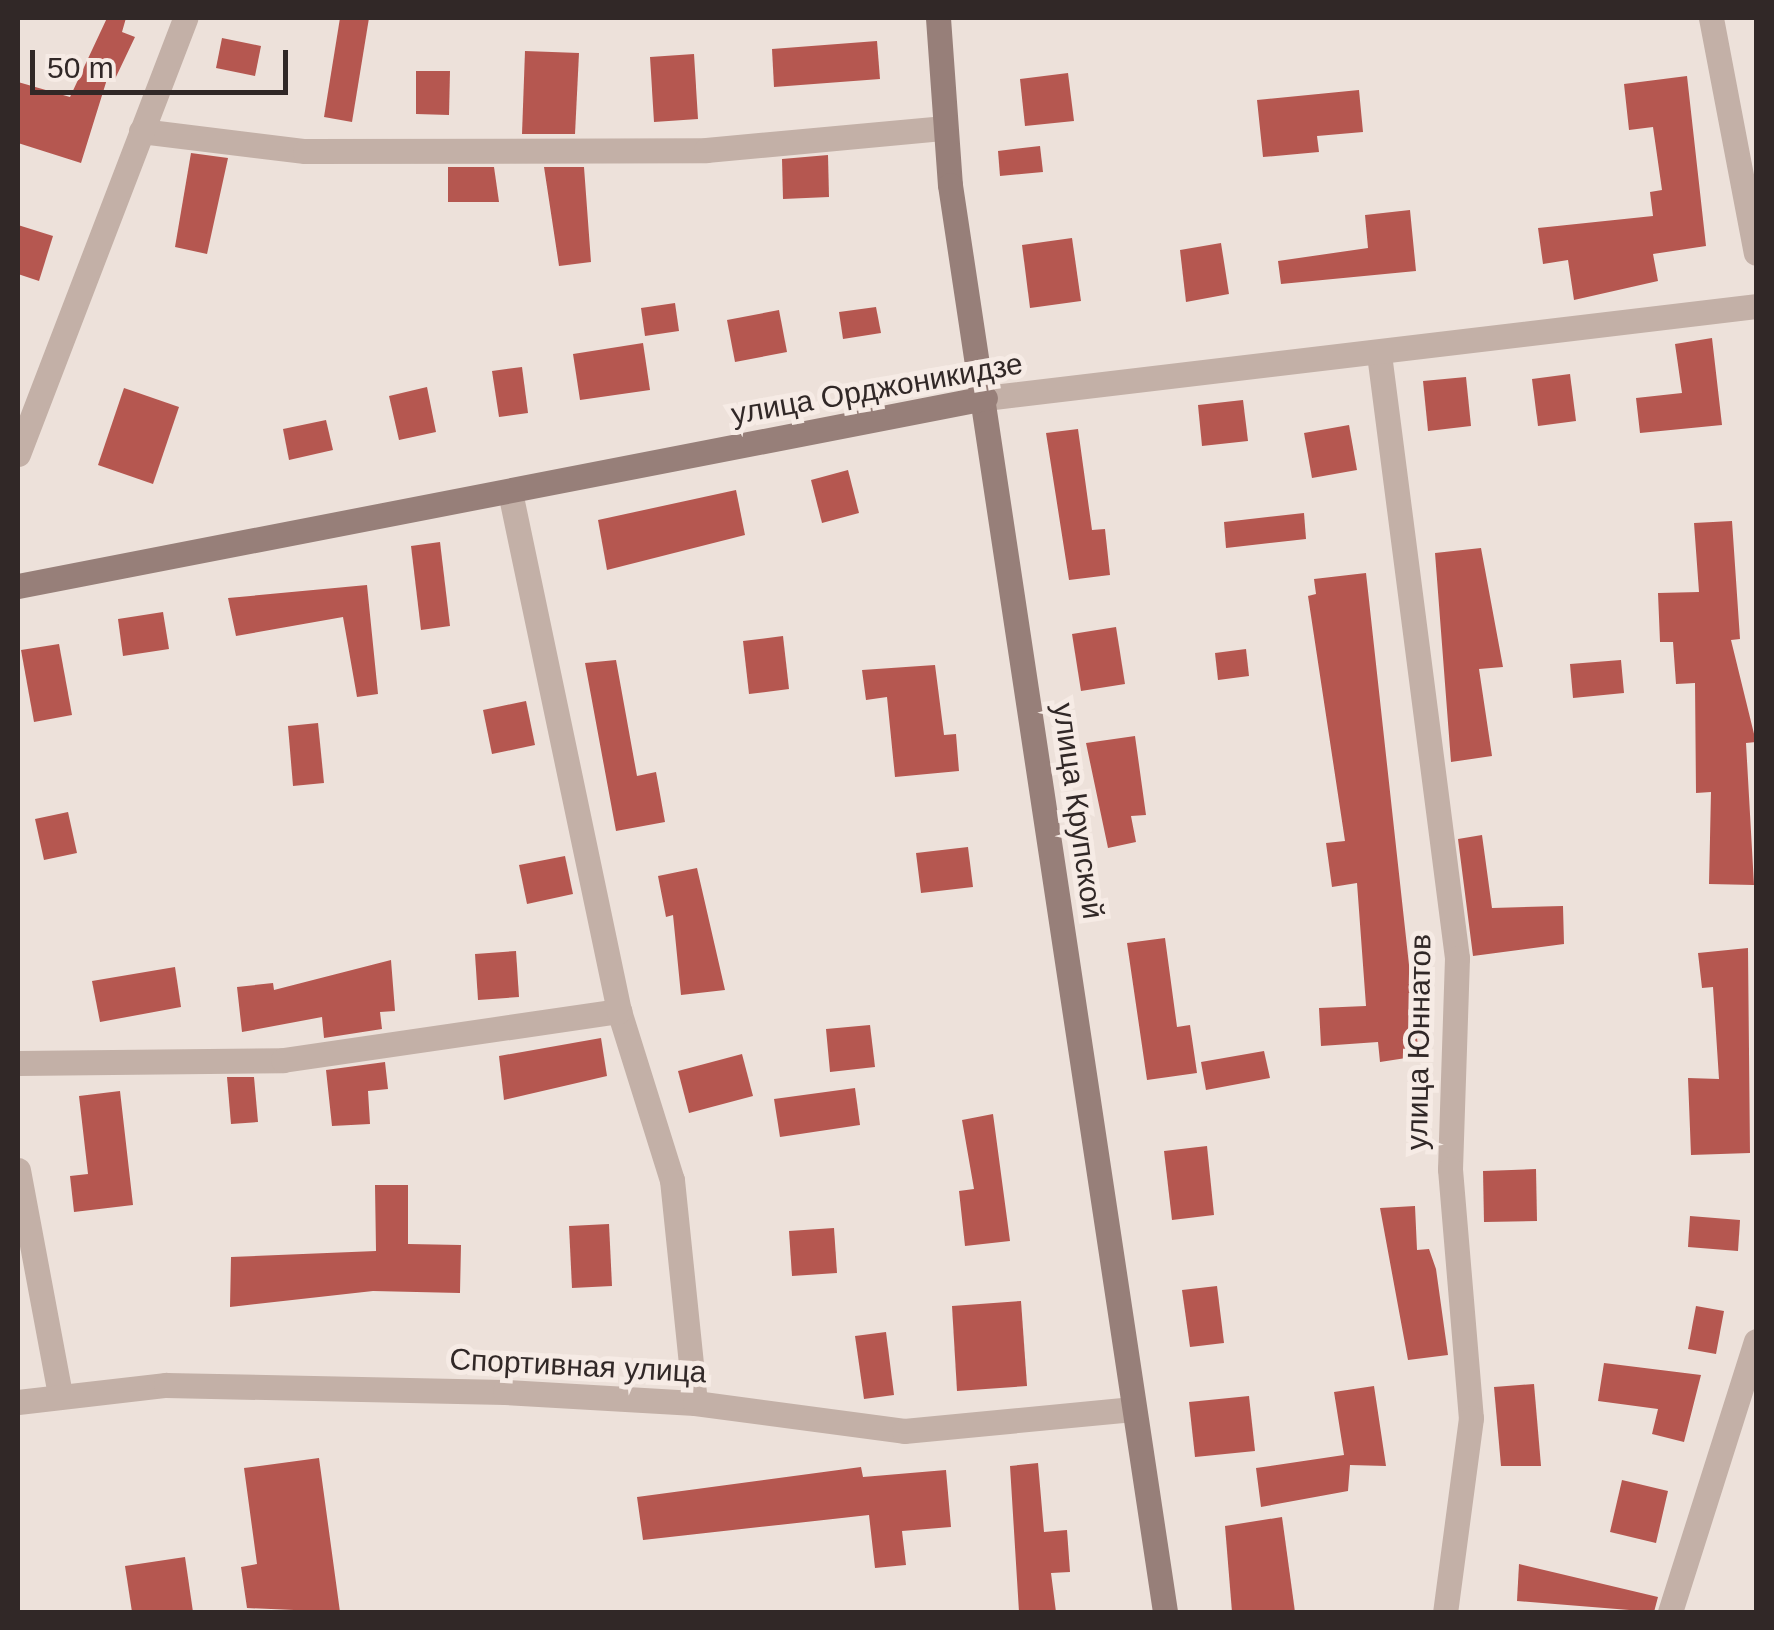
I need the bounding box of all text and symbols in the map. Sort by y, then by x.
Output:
scale bar [35,30,292,92]
text: 50 m [47,51,114,84]
street label: улица Орджоникидзе [729,346,1025,432]
street label: улица Крупской [1045,701,1111,921]
street label: улица Юннатов [1399,934,1439,1150]
street label: Спортивная улица [449,1341,707,1391]

